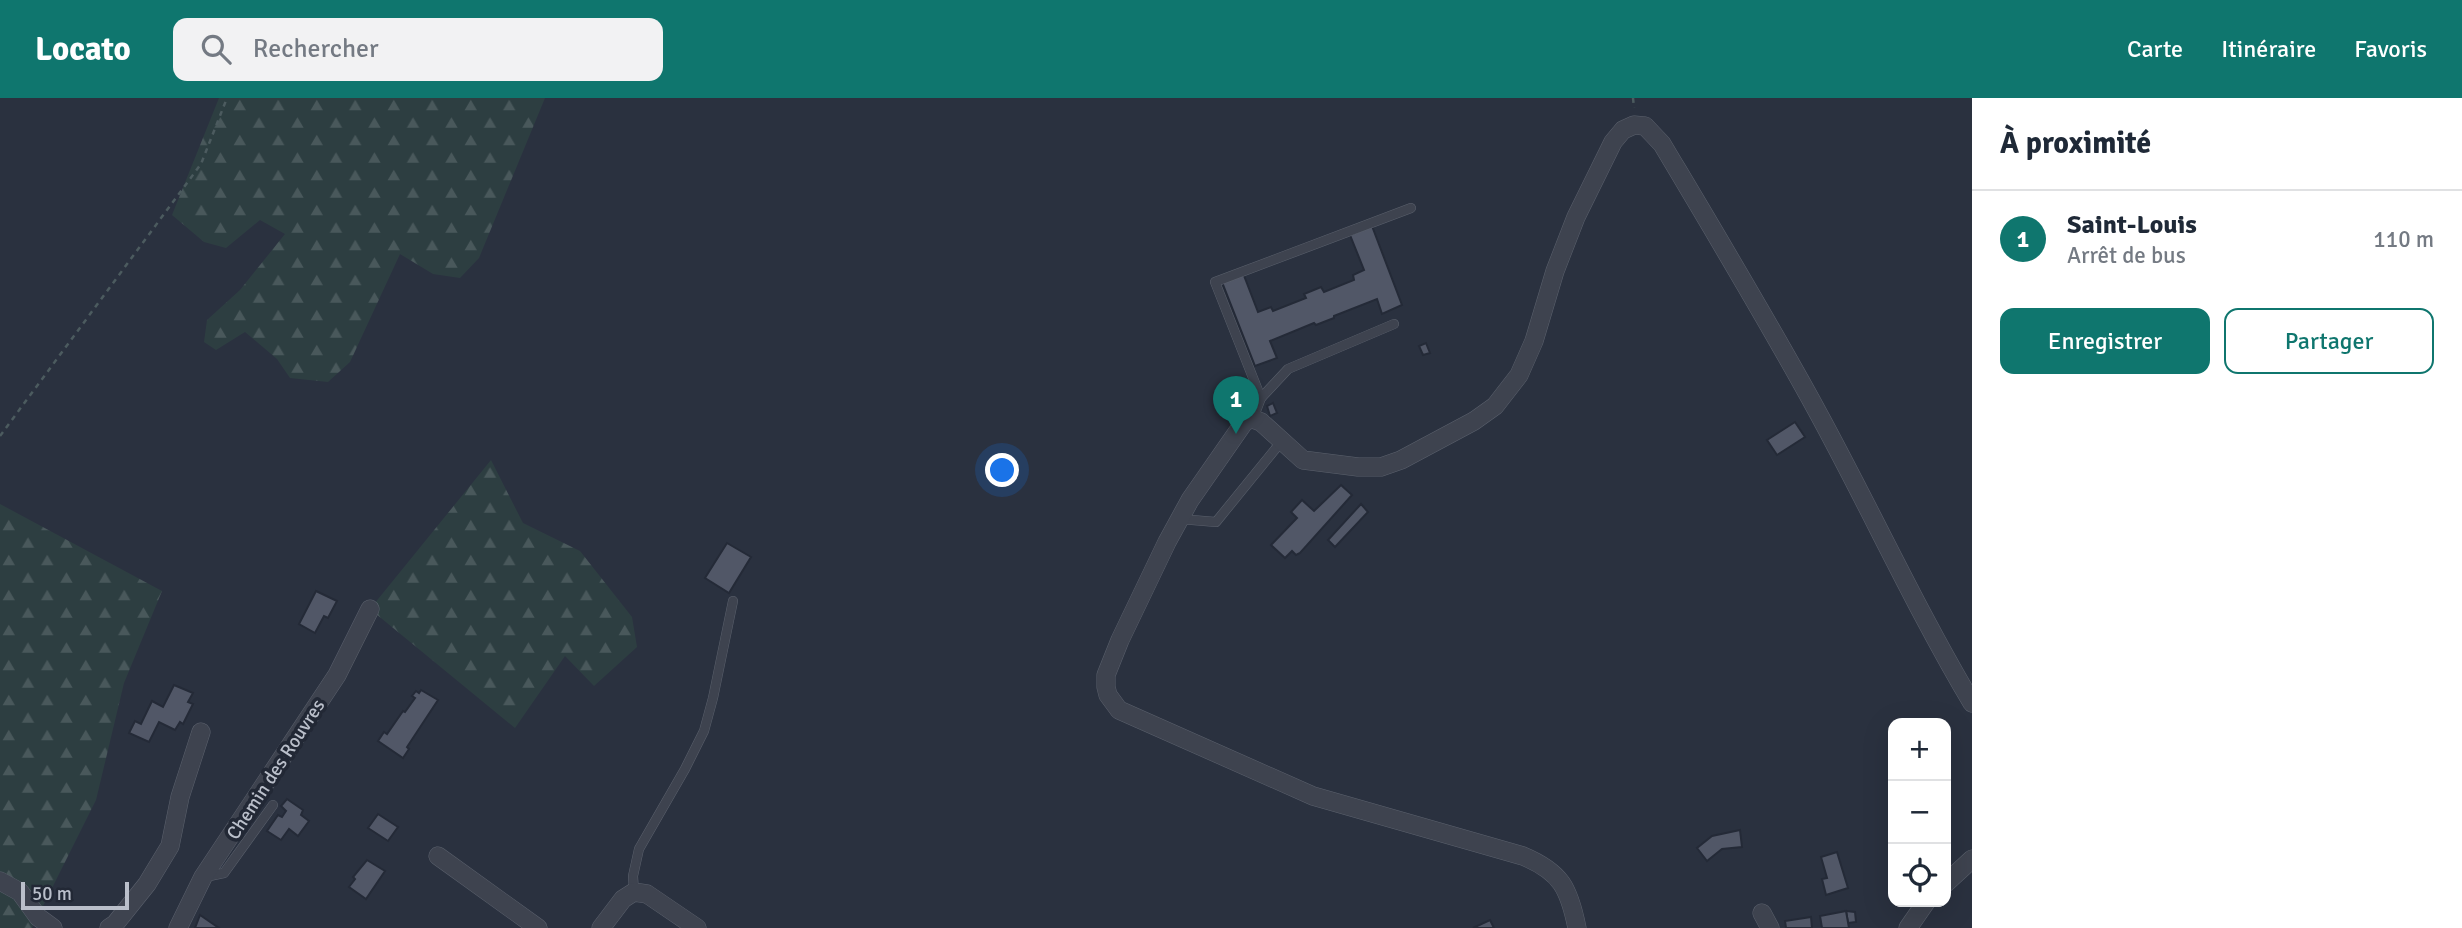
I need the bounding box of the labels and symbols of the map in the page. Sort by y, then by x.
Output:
pin: 1 [1213,376,1259,434]
your location [985,453,1019,487]
street label: Chemin des Rouvres [221,695,330,844]
scale bar [21,879,130,911]

